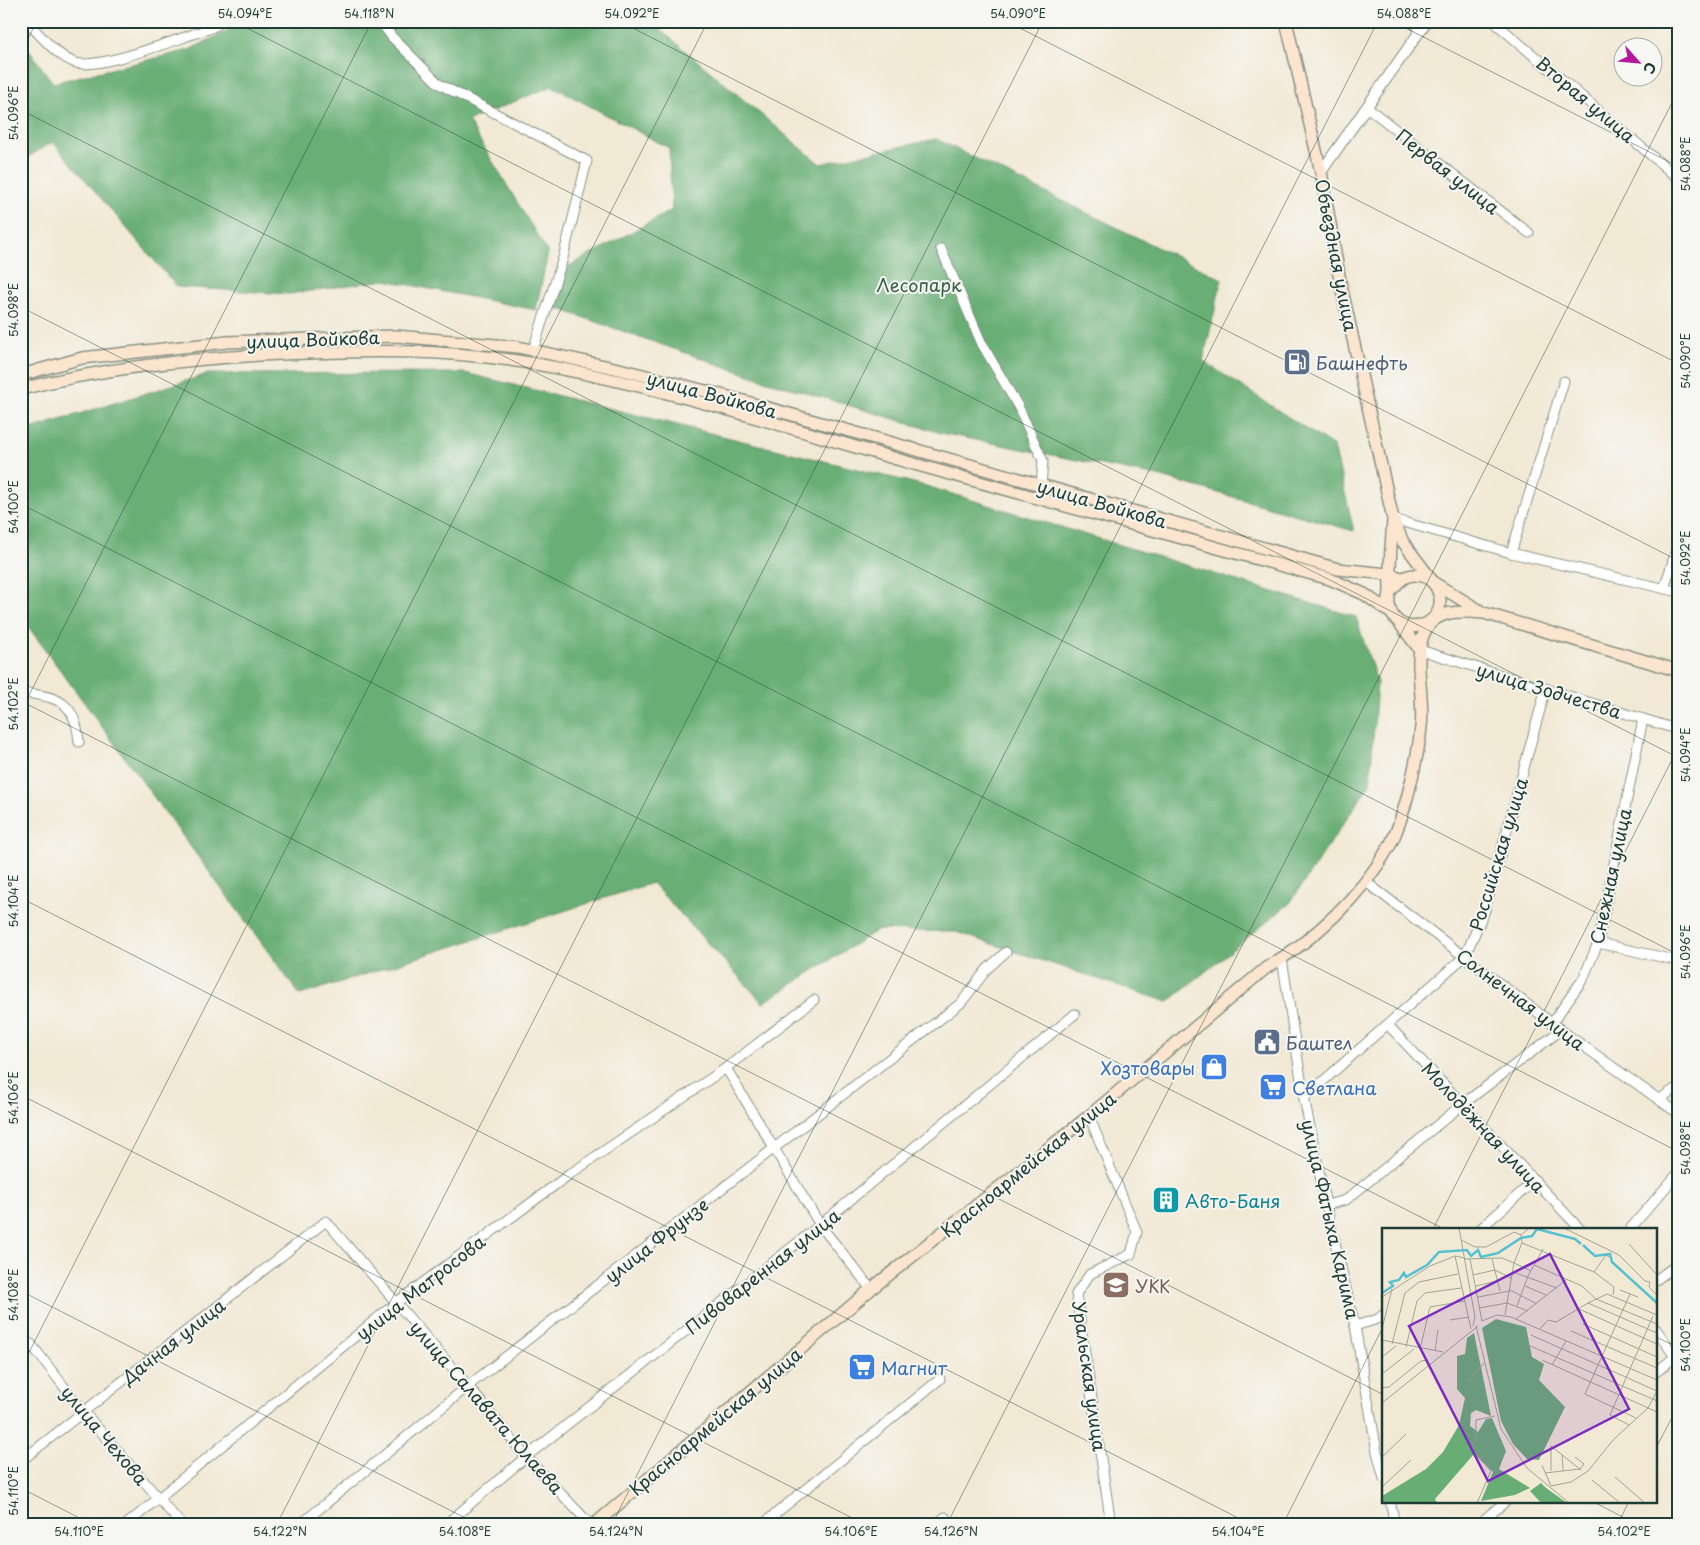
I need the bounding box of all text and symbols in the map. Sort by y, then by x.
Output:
text: 54.094°E [217,4,273,22]
text: 54.118°N [344,4,394,22]
text: 54.092°E [604,4,660,22]
text: 54.090°E [990,4,1046,22]
text: 54.088°E [1376,4,1432,22]
north arrow [1612,38,1662,88]
street label: Вторая улица [1530,49,1642,149]
text: С [1638,59,1662,78]
text: 54.096°E [4,85,22,141]
street label: Первая улица [1390,122,1506,221]
text: 54.088°E [1676,136,1694,192]
street label: Объездная улица [1309,176,1365,334]
park label: Лесопарк [876,271,962,298]
text: 54.098°E [4,283,22,337]
street label: улица Войкова [246,323,381,355]
text: 54.090°E [1676,333,1694,389]
fuel station icon: Башнефть [1282,347,1312,377]
place label: Башнефть [1316,349,1408,376]
street label: улица Войкова [644,364,781,425]
street label: улица Войкова [1034,472,1171,535]
text: 54.100°E [4,480,22,534]
text: 54.092°E [1676,530,1694,586]
street label: улица Зодчества [1473,655,1625,725]
text: 54.102°E [4,677,22,731]
text: 54.094°E [1676,727,1694,783]
street label: Российская улица [1462,773,1534,934]
street label: Снежная улица [1582,805,1638,947]
text: 54.104°E [4,874,22,928]
text: 54.096°E [1676,924,1694,980]
street label: Солнечная улица [1451,942,1592,1057]
public building icon: Баштел [1252,1027,1282,1057]
place label: Баштел [1286,1029,1352,1056]
shop icon: Хозтовары [1199,1052,1229,1082]
place label: Хозтовары [1100,1054,1195,1081]
street label: Молодёжная улица [1416,1055,1553,1199]
text: 54.106°E [4,1071,22,1125]
supermarket icon: Светлана [1258,1072,1288,1102]
place label: Светлана [1292,1074,1377,1101]
street label: Красноармейская улица [935,1084,1122,1243]
street label: улица Фатыха Карима [1295,1116,1367,1322]
text: 54.098°E [1676,1121,1694,1175]
building icon: Авто-Баня [1151,1185,1181,1215]
place label: Авто-Баня [1185,1187,1281,1214]
street label: улица Фрунзе [598,1191,714,1289]
street label: Пивоваренная улица [679,1201,846,1340]
street label: улица Матросова [350,1227,491,1346]
inset map [1382,1228,1658,1502]
text: 54.108°E [4,1269,22,1321]
school or university icon: УКК [1101,1270,1131,1300]
place label: УКК [1135,1272,1170,1299]
street label: Дачная улица [114,1291,231,1391]
street label: Уральская улица [1066,1299,1114,1454]
street label: улица Салавата Юлаева [404,1314,571,1500]
text: 54.100°E [1676,1318,1694,1372]
street label: Красноармейская улица [623,1340,808,1502]
supermarket icon: Магнит [847,1352,877,1382]
place label: Магнит [881,1354,948,1381]
street label: улица Чехова [55,1379,155,1491]
text: 54.110°E [4,1466,22,1516]
text: 54.110°E [54,1522,104,1540]
text: 54.122°N [253,1522,307,1540]
text: 54.108°E [439,1522,491,1540]
text: 54.124°N [589,1522,643,1540]
text: 54.106°E [824,1522,878,1540]
text: 54.126°N [924,1522,978,1540]
text: 54.104°E [1211,1522,1265,1540]
text: 54.102°E [1597,1522,1651,1540]

